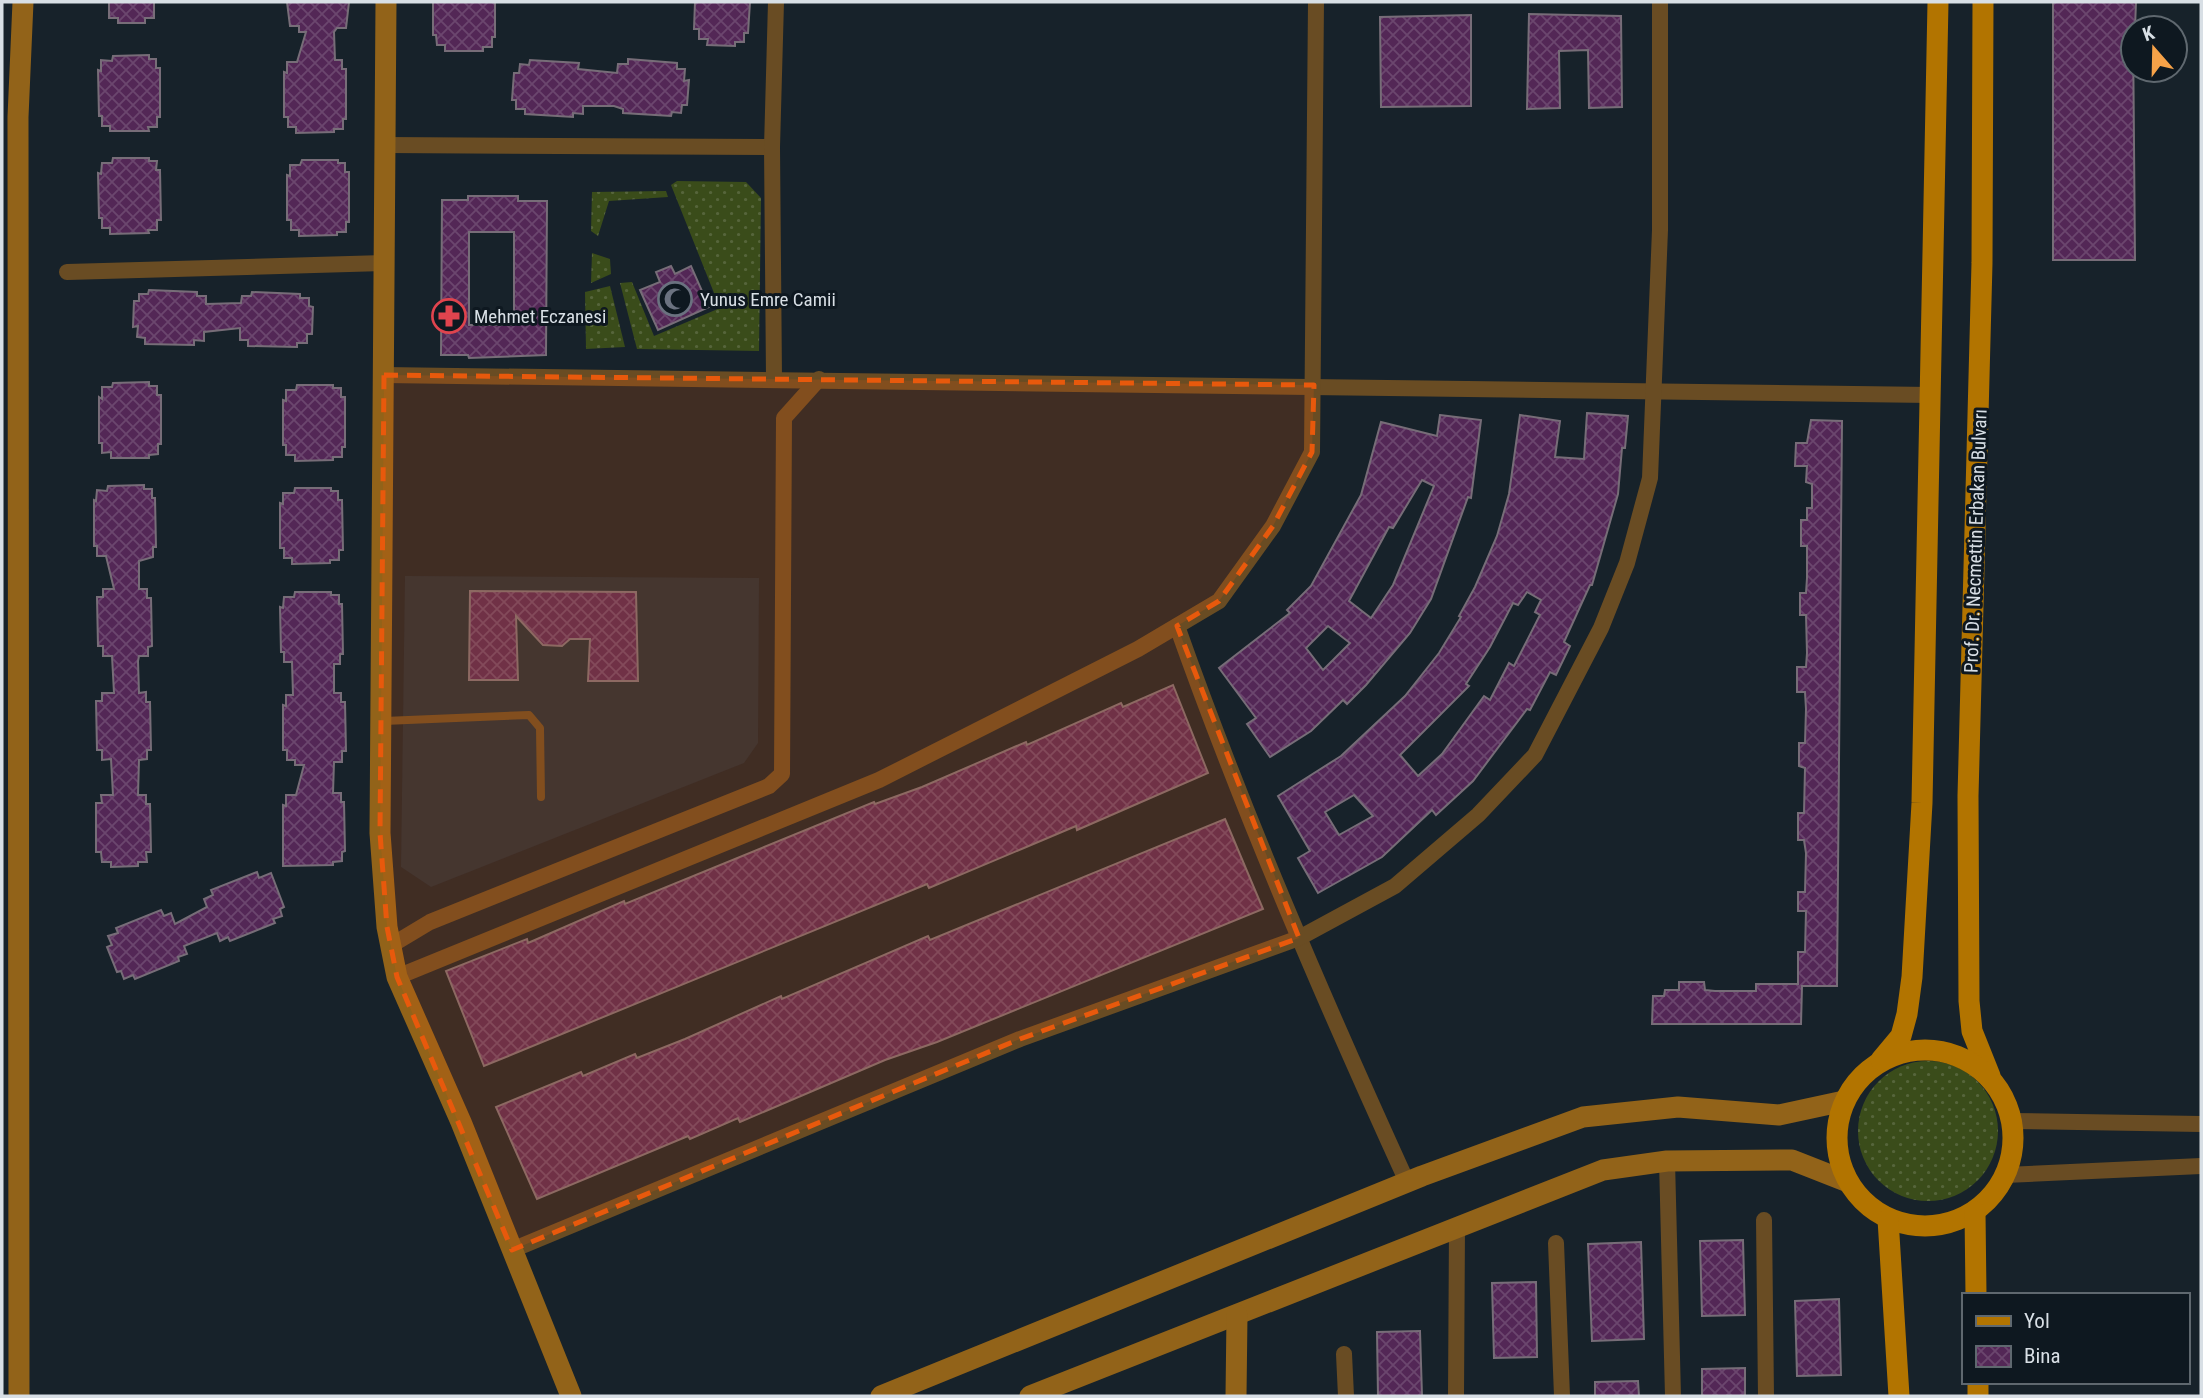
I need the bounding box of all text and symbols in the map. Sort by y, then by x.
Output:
north arrow [2119,14,2189,84]
text: K [2139,21,2158,46]
mosque icon: Yunus Emre Camii [656,280,694,318]
place label: Yunus Emre Camii [700,288,836,311]
pharmacy icon: Mehmet Eczanesi [430,297,468,335]
place label: Mehmet Eczanesi [474,305,606,328]
street label: Prof. Dr. Necmettin Erbakan Bulvarı [1959,409,1992,673]
legend [1962,1293,2189,1384]
text: Yol [2024,1309,2050,1333]
text: Bina [2024,1344,2061,1368]

